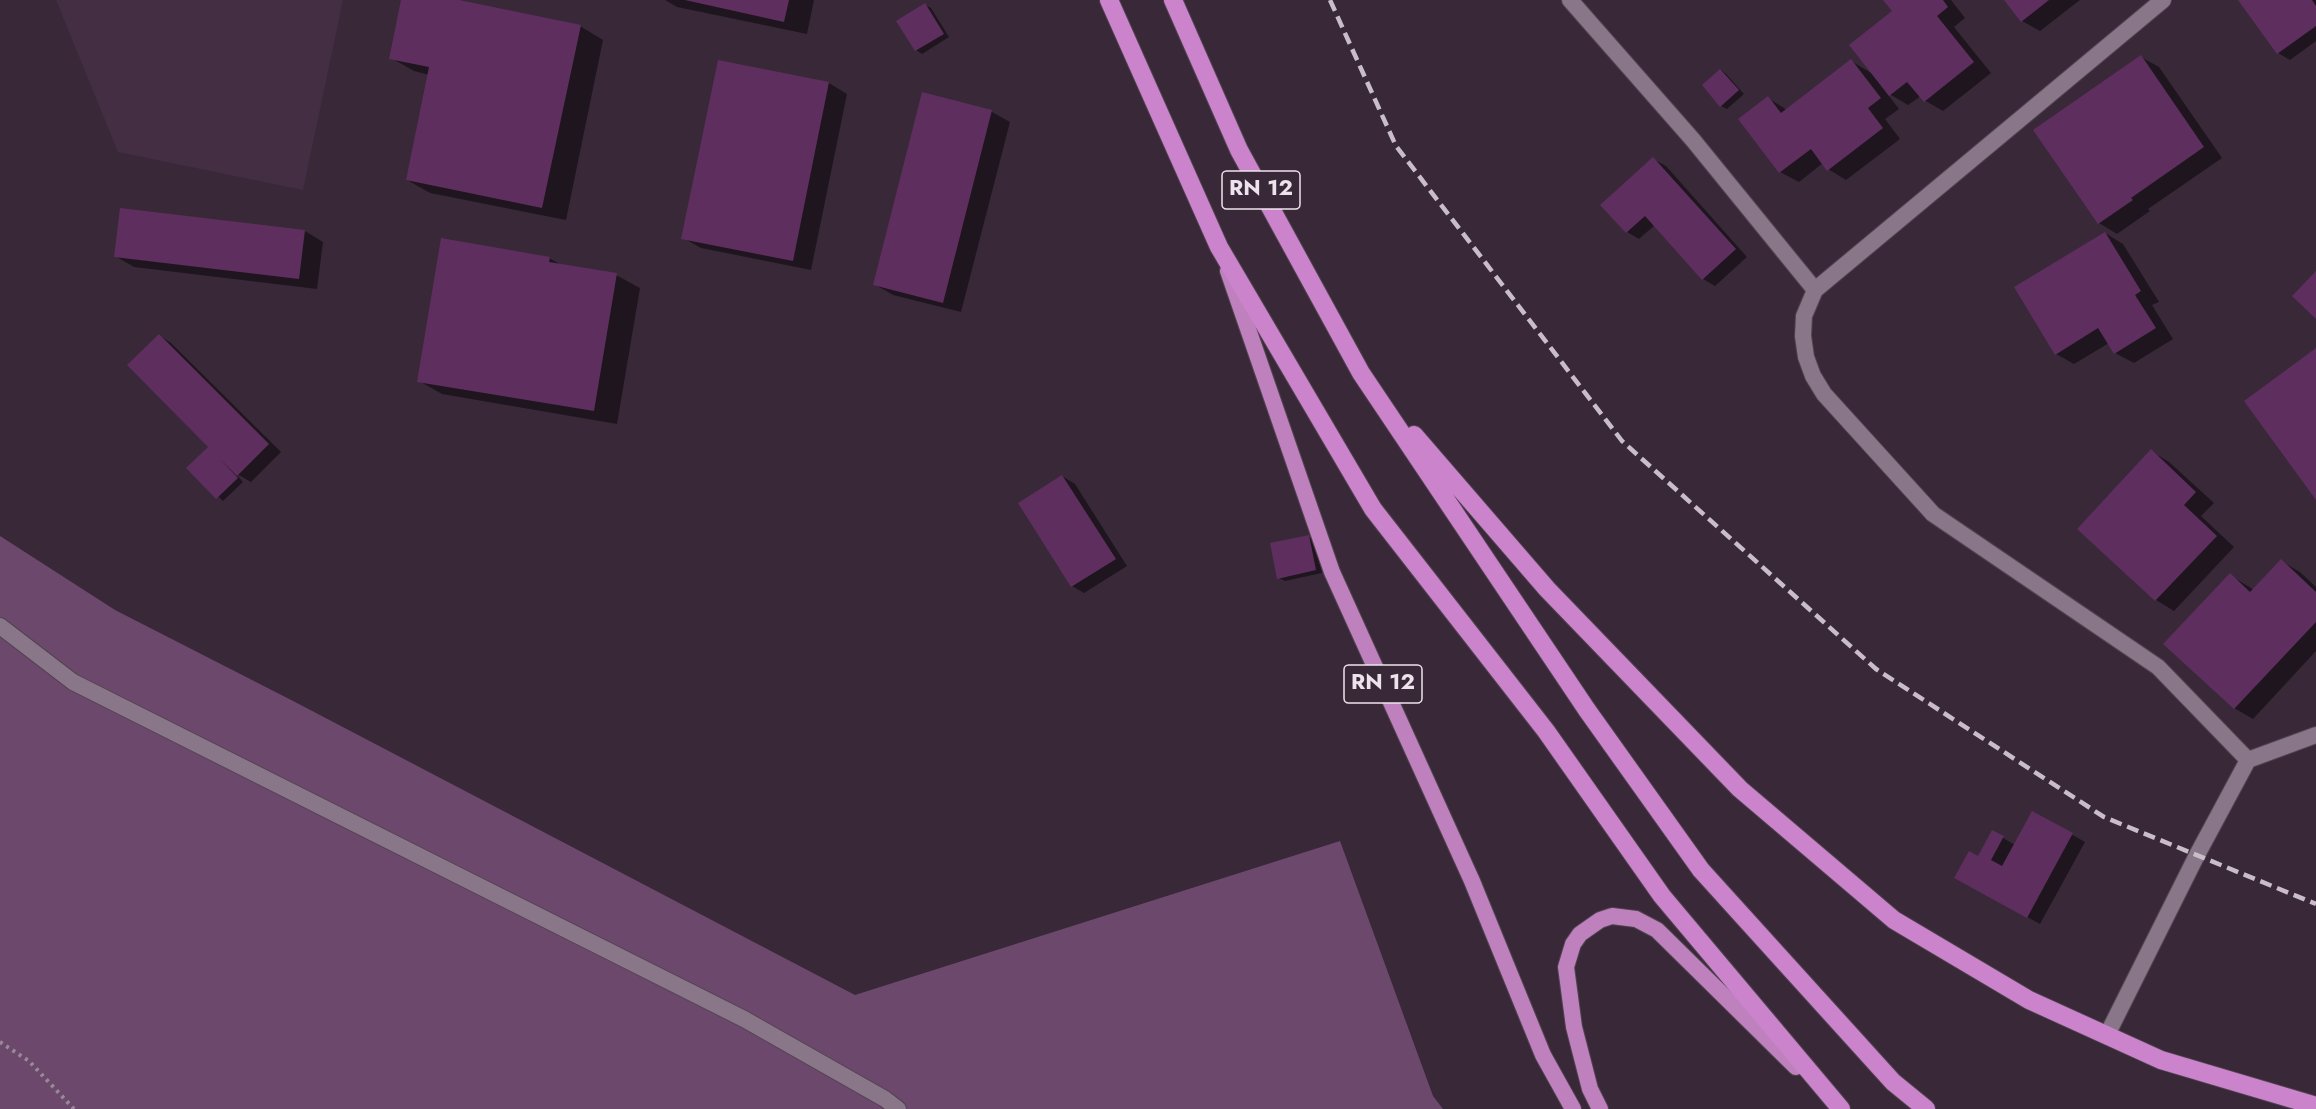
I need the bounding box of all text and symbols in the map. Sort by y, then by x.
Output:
road number: RN 12 [1222,171,1300,209]
road number: RN 12 [1344,665,1422,703]

